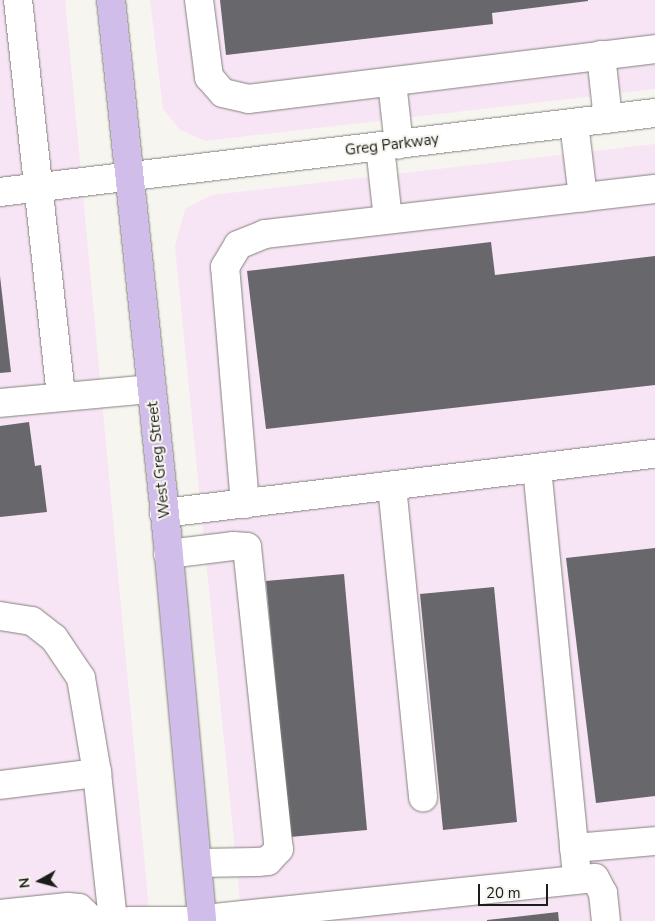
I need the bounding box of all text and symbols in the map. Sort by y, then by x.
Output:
street label: Greg Parkway [344,130,440,160]
street label: West Greg Street [144,401,174,519]
north arrow [15,856,65,906]
scale bar [480,874,550,906]
text: N [15,877,35,889]
text: 20 m [486,883,521,903]

